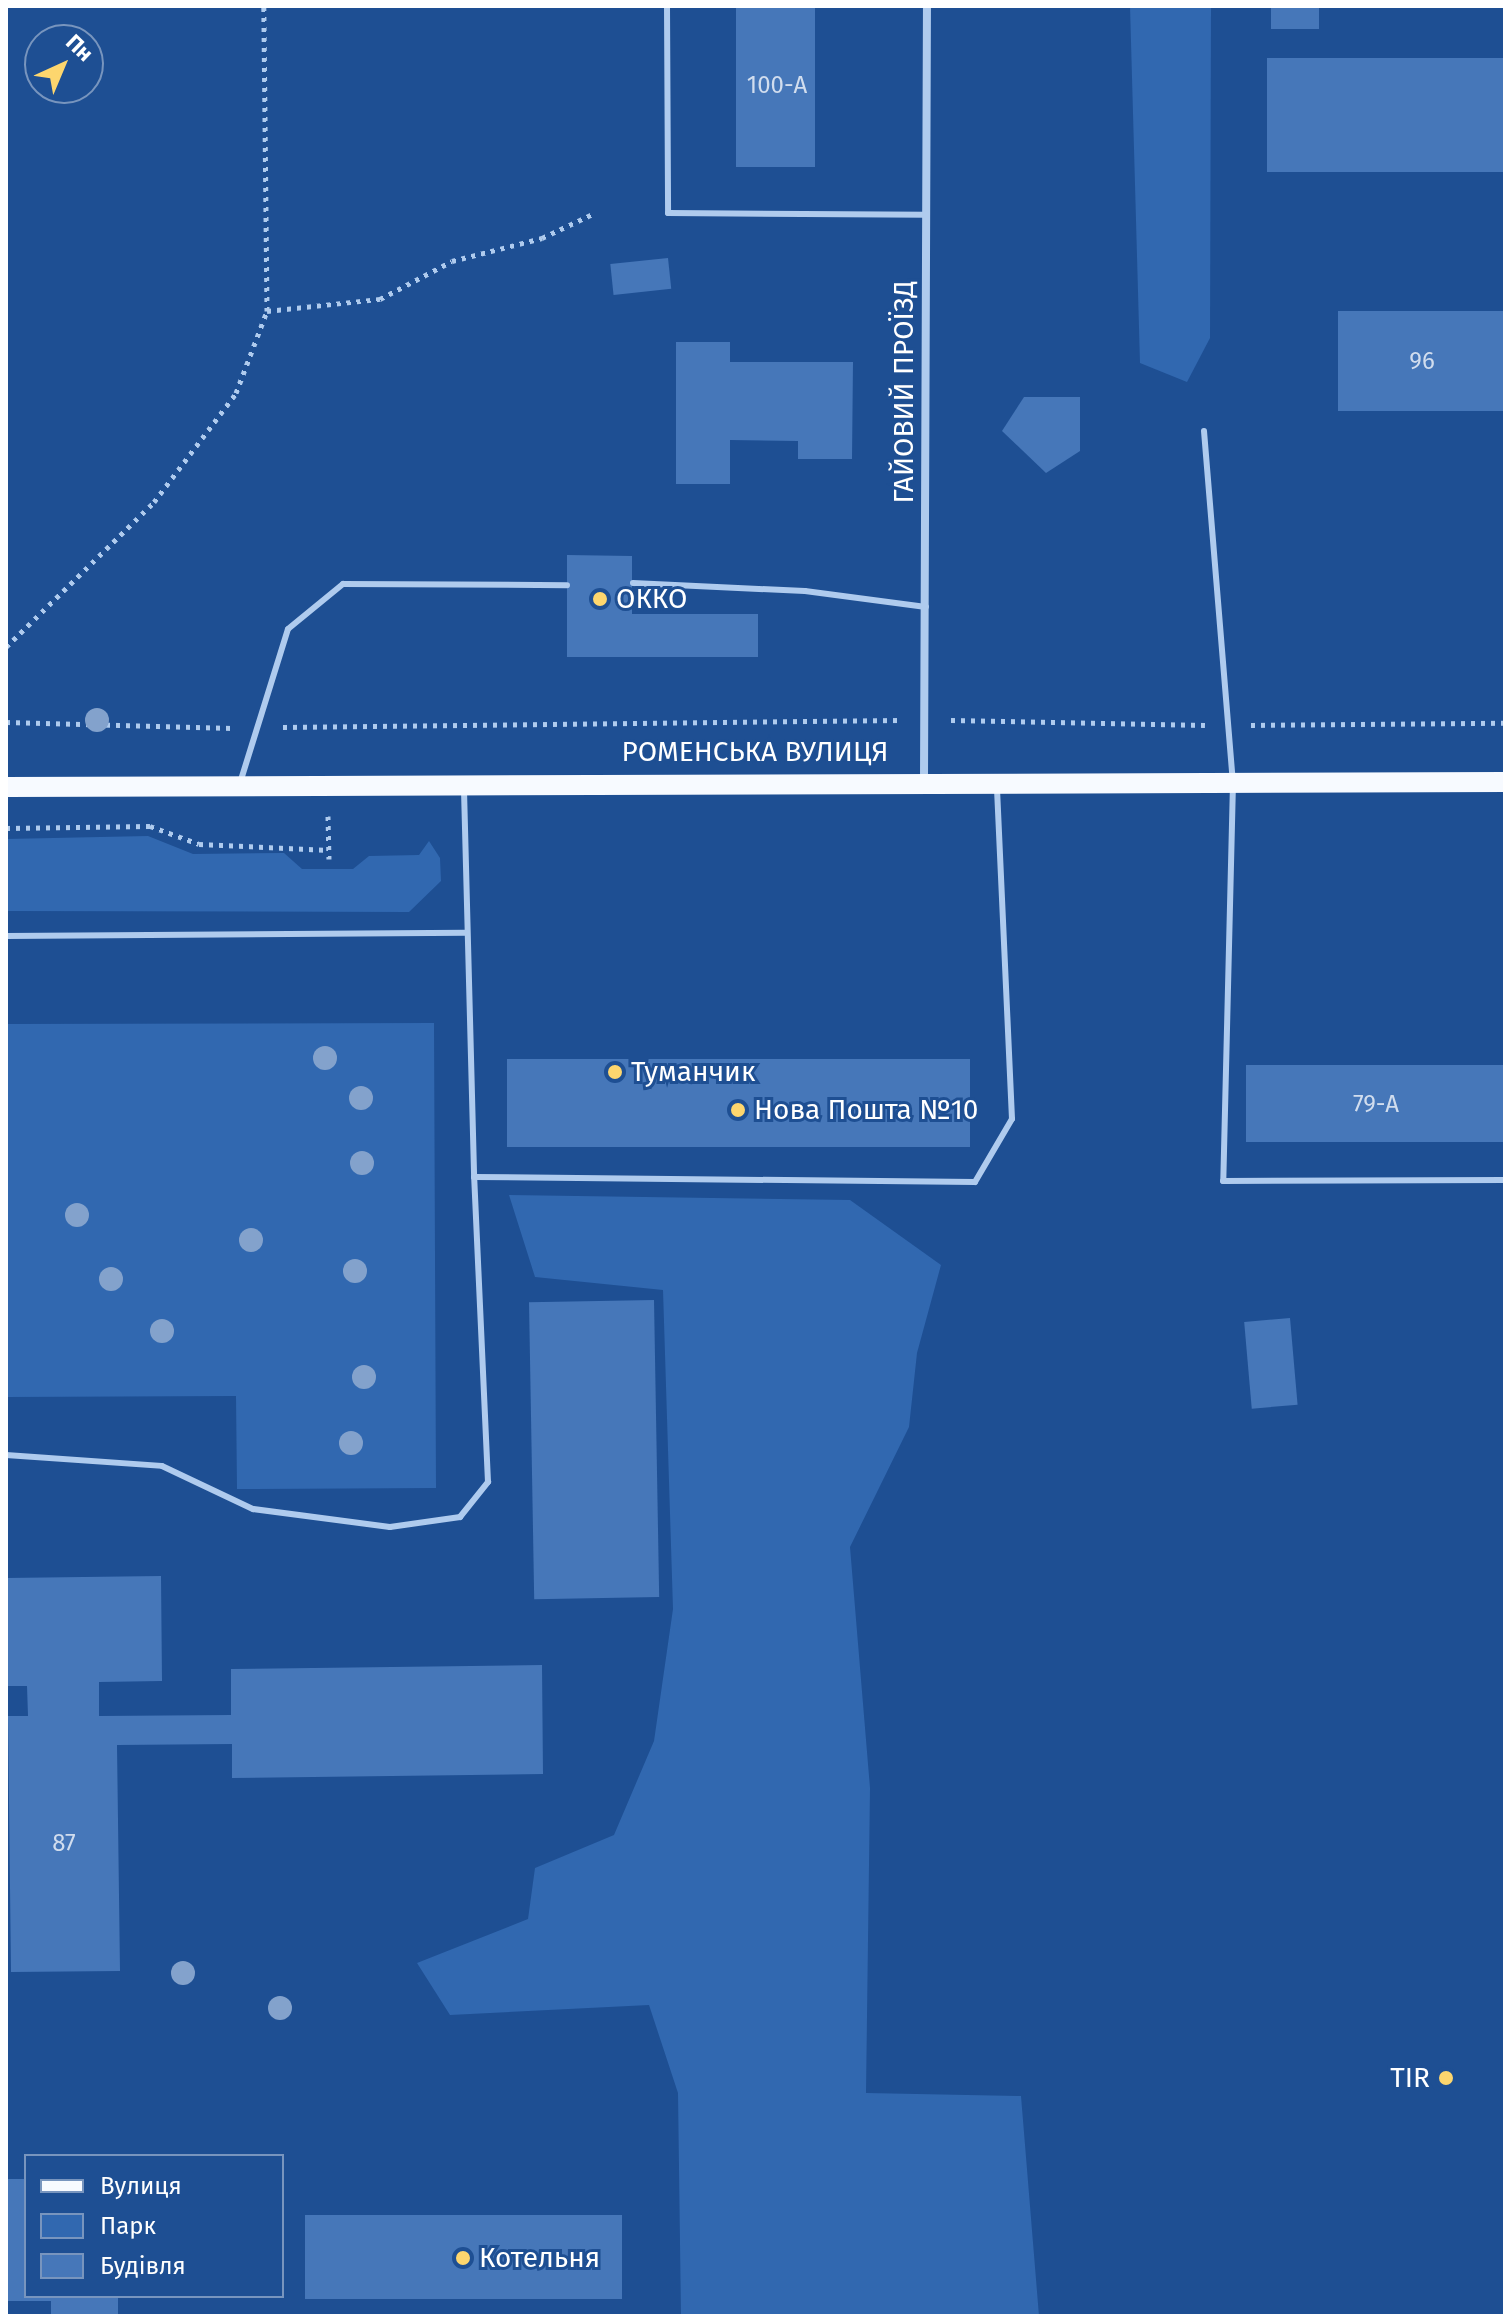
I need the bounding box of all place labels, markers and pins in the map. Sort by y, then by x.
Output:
place label: ОККО [616,582,687,616]
marker: ОККО [591,590,609,608]
place label: Туманчик [631,1055,755,1089]
marker: Туманчик [606,1063,624,1081]
place label: Нова Пошта №10 [754,1093,978,1127]
marker: Нова Пошта №10 [729,1101,747,1119]
place label: TIR [1390,2061,1430,2095]
marker: TIR [1437,2069,1455,2087]
place label: Котельня [479,2241,600,2275]
marker: Котельня [454,2249,472,2267]

